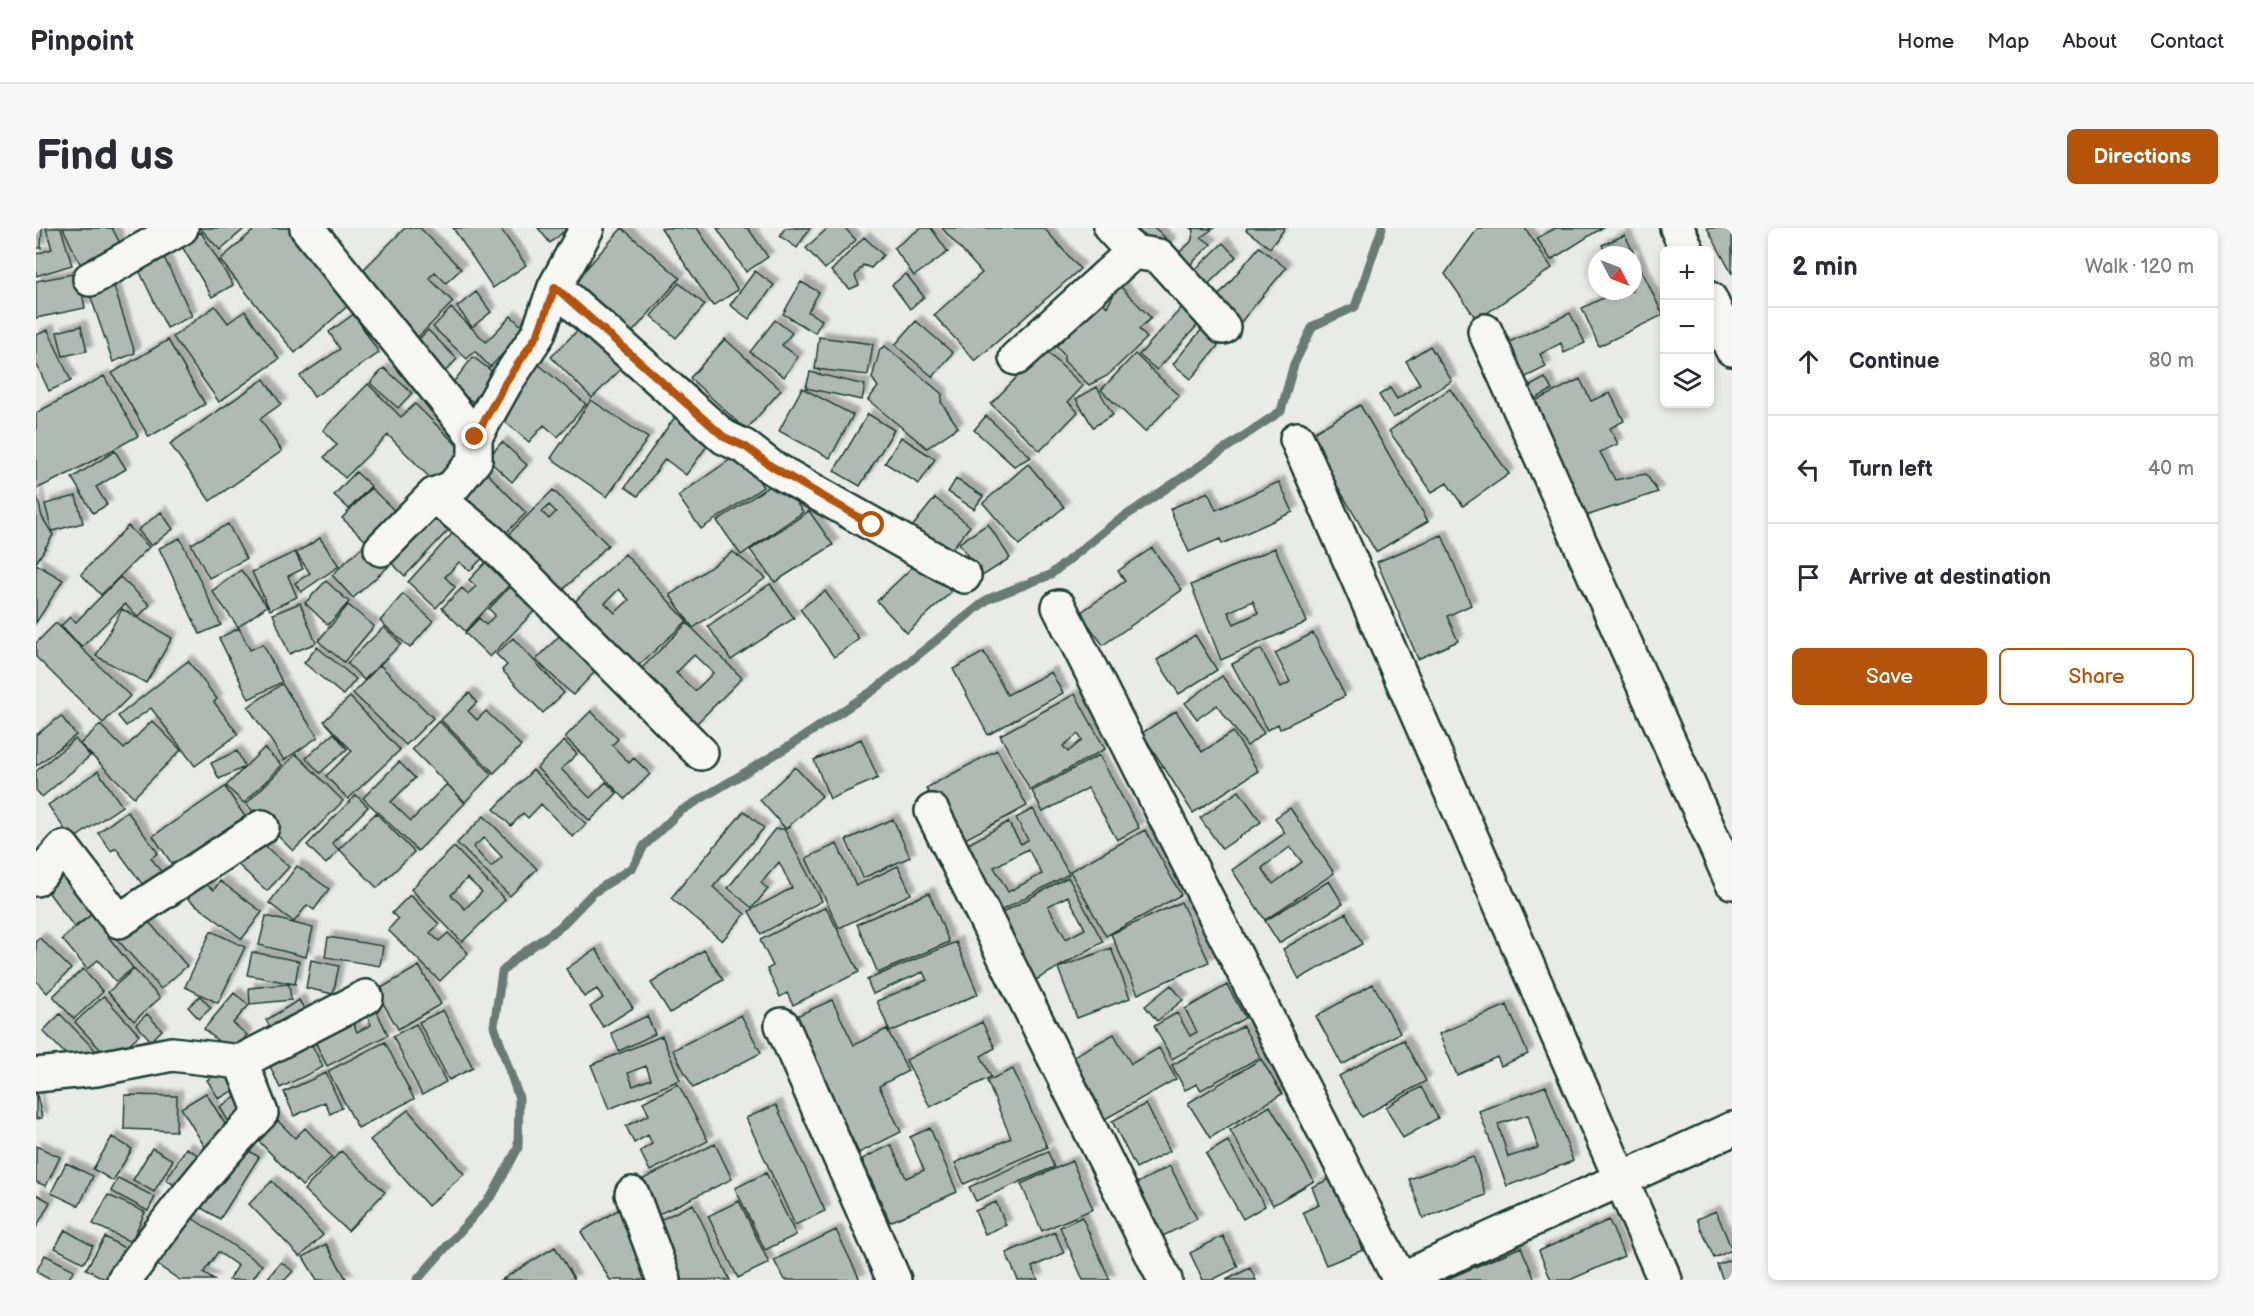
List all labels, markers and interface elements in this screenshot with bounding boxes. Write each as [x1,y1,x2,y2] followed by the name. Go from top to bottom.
[30,25,134,58] text: Pinpoint
[1897,29,1954,54] text: Home
[1987,29,2029,54] text: Map
[2062,29,2117,54] text: About
[2150,29,2224,54] text: Contact
[2067,129,2218,184] button: Directions
[36,131,174,182] text: Find us
[1588,246,1642,300] north arrow
[1660,246,1714,408] map controls
[1660,246,1714,300] button: +
[1792,252,1858,283] text: 2 min
[2085,255,2194,279] text: Walk · 120 m
[1660,300,1714,354] button: −
[1792,345,1825,378] icon: ahead
[1849,348,1939,375] text: Continue
[2149,349,2194,373] text: 80 m
[1660,354,1714,408] button: layers
[461,423,487,449] route end
[1792,453,1825,486] icon: left
[1849,456,1933,483] text: Turn left
[2148,457,2194,481] text: 40 m
[858,511,884,537] route start
[1792,561,1825,594] icon: arrive
[1849,564,2051,591] text: Arrive at destination
[1792,648,1987,705] button: Save
[1999,648,2194,705] button: Share

